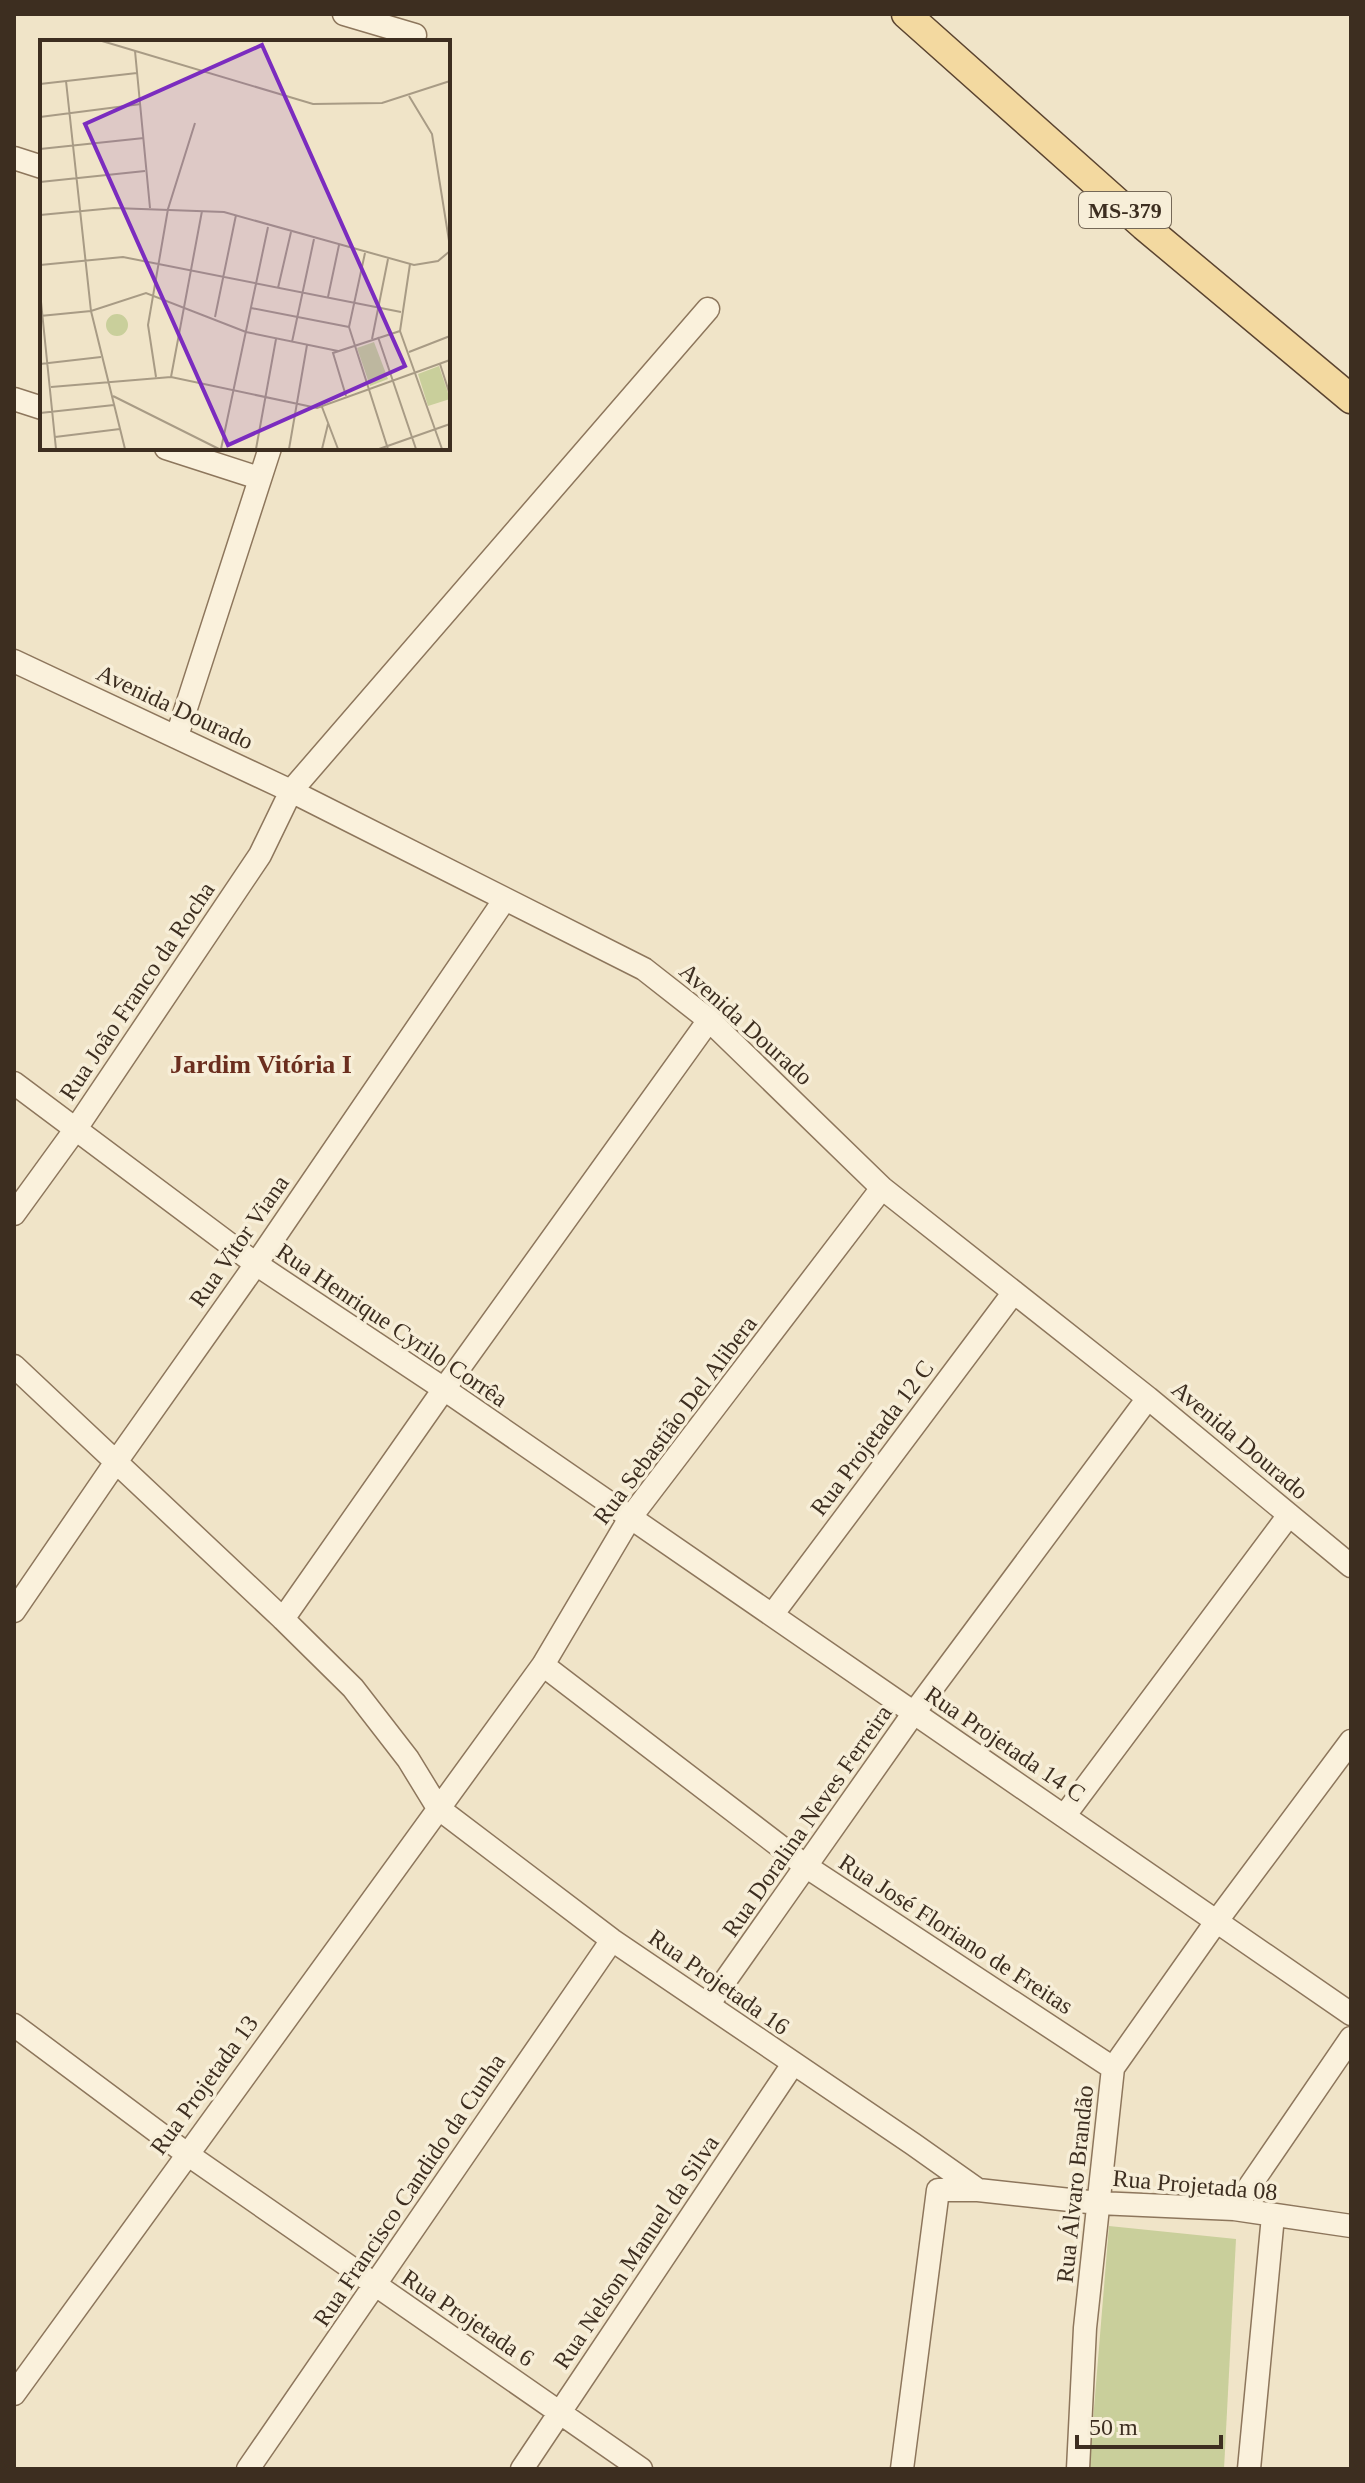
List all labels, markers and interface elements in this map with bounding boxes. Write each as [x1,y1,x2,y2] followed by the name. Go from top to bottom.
[40,40,450,450] inset map
[1079,192,1171,228] road number: MS-379
[93,659,257,755] street label: Avenida Dourado
[54,877,220,1105] street label: Rua João Franco da Rocha
[674,958,818,1090] street label: Avenida Dourado
[170,1050,352,1079] district label: Jardim Vitória I
[184,1170,294,1312] street label: Rua Vitor Viana
[272,1238,513,1412] street label: Rua Henrique Cyrilo Corrêa
[588,1311,762,1529] street label: Rua Sebastião Del Alibera
[805,1355,939,1521] street label: Rua Projetada 12 C
[1167,1376,1313,1504] street label: Avenida Dourado
[920,1681,1090,1807] street label: Rua Projetada 14 C
[717,1700,897,1942] street label: Rua Doralina Neves Ferreira
[834,1849,1078,2019] street label: Rua José Floriano de Freitas
[644,1924,794,2040] street label: Rua Projetada 16
[145,2010,263,2160] street label: Rua Projetada 13
[308,2049,510,2331] street label: Rua Francisco Candido da Cunha
[1052,2084,1098,2284] street label: Rua Álvaro Brandão
[548,2130,724,2374] street label: Rua Nelson Manuel da Silva
[1112,2165,1278,2205] street label: Rua Projetada 08
[397,2264,539,2372] street label: Rua Projetada 6
[1077,2399,1221,2449] scale bar
[1089,2414,1138,2440] text: 50 m

